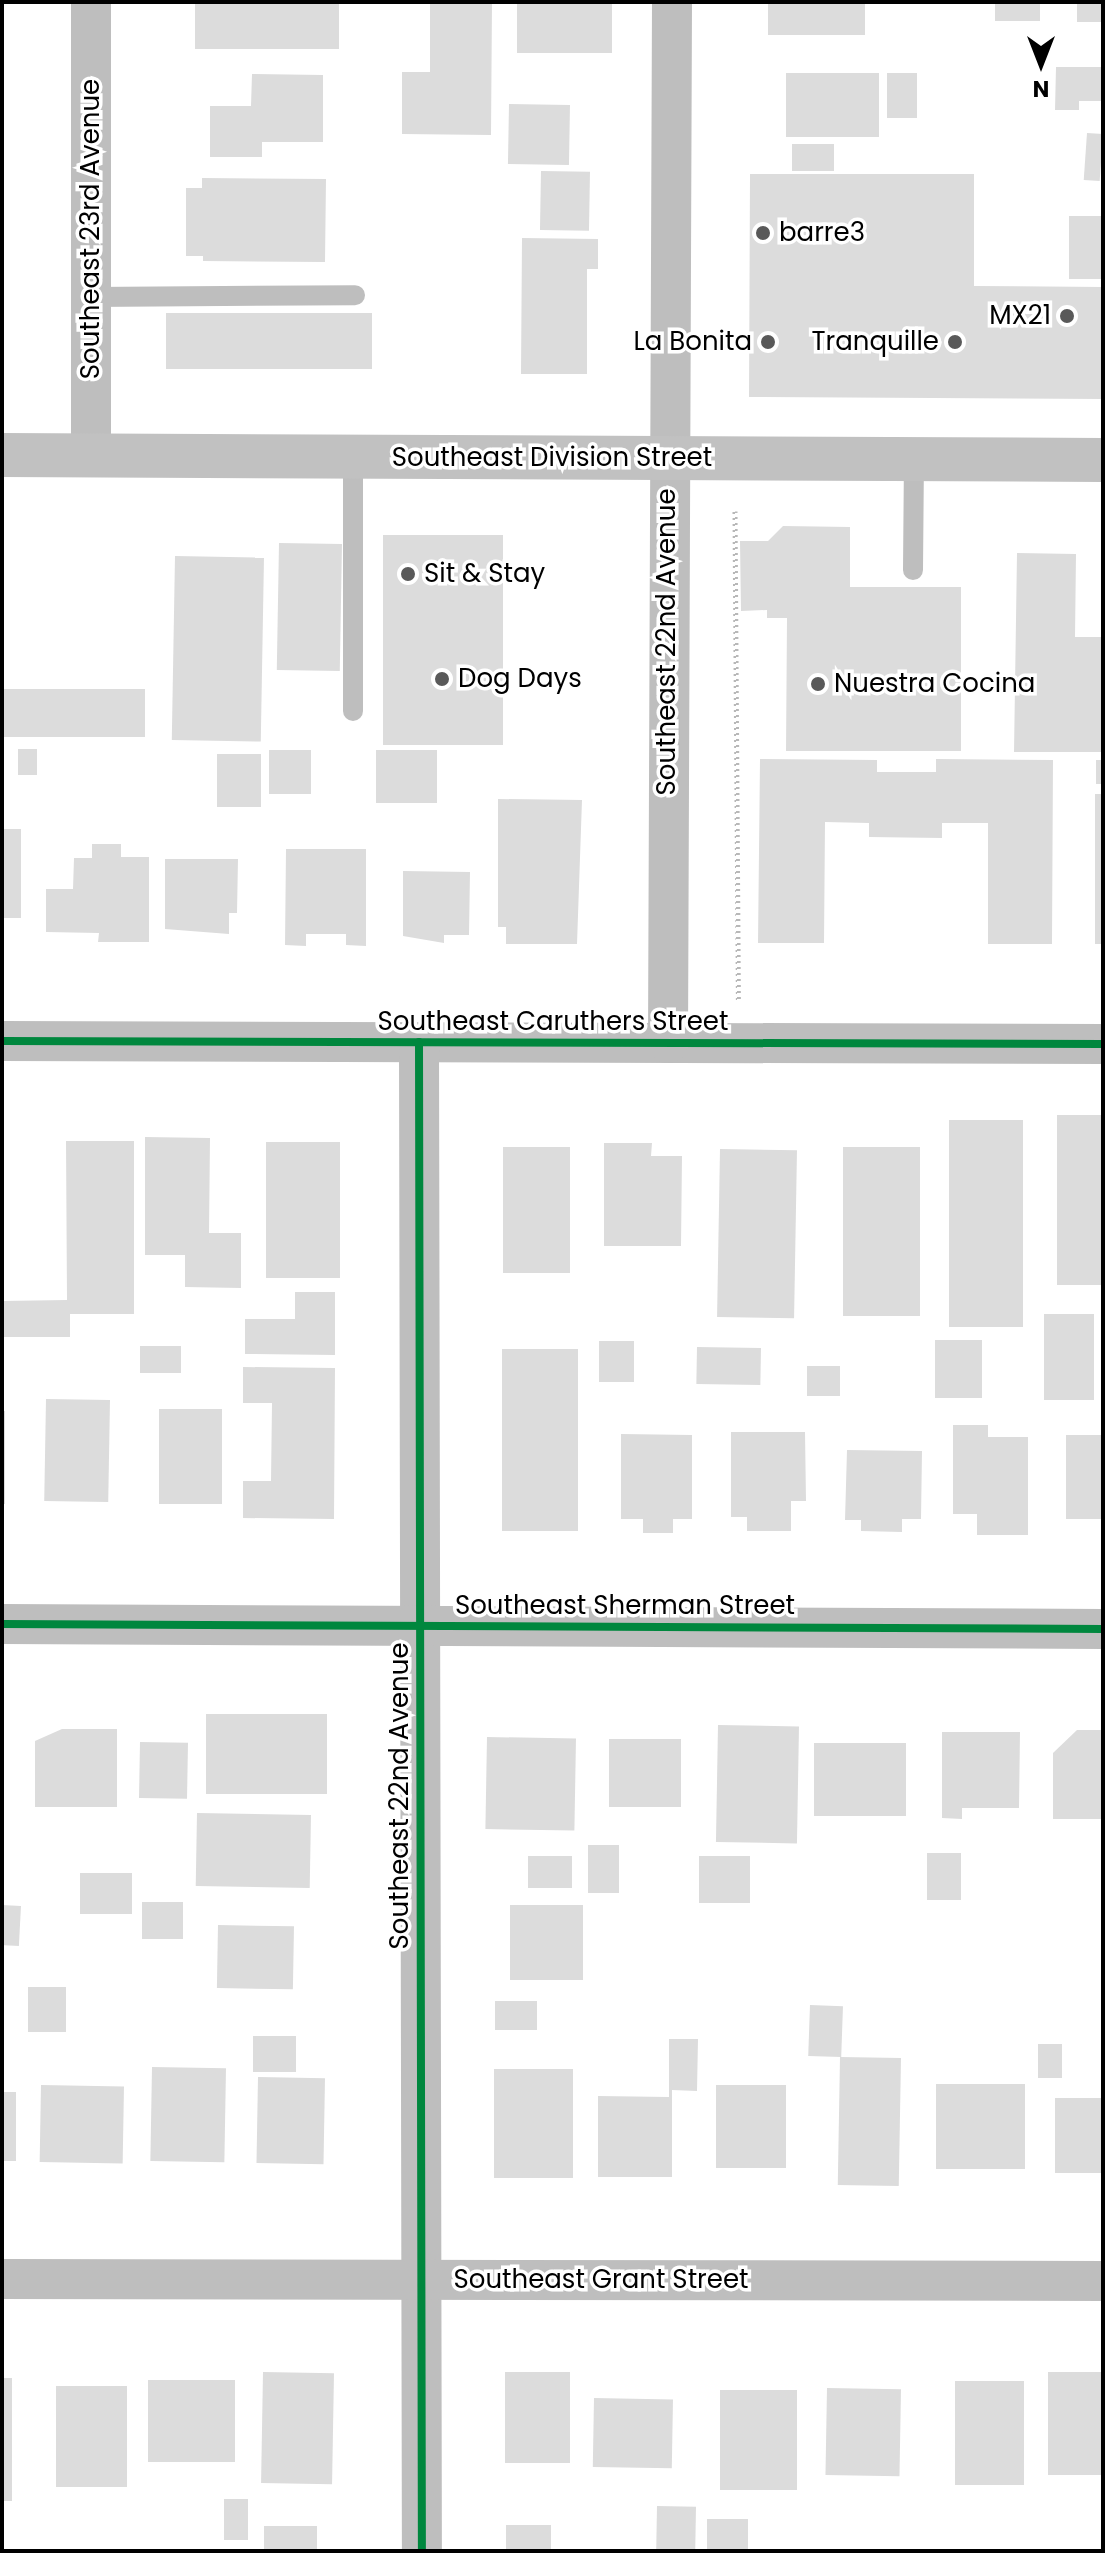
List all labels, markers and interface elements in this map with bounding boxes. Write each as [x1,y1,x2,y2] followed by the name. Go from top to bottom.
[1001,24,1081,104] north arrow
[1033,73,1049,104] text: N
[75,79,107,379] street label: Southeast 23rd Avenue
[779,217,865,249] place label: barre3
[754,224,772,242] marker: barre3
[989,300,1051,332] place label: MX21
[1058,307,1076,325] marker: MX21
[634,326,752,358] place label: La Bonita
[811,326,939,358] place label: Tranquille
[759,333,777,351] marker: La Bonita
[946,333,964,351] marker: Tranquille
[392,442,712,474] street label: Southeast Division Street
[651,488,683,796] street label: Southeast 22nd Avenue
[424,558,545,590] place label: Sit & Stay
[399,565,417,583] marker: Sit & Stay
[458,663,582,695] place label: Dog Days
[834,668,1035,700] place label: Nuestra Cocina
[433,670,451,688] marker: Dog Days
[809,675,827,693] marker: Nuestra Cocina
[378,1006,728,1038] street label: Southeast Caruthers Street
[455,1590,795,1622] street label: Southeast Sherman Street
[384,1642,416,1950] street label: Southeast 22nd Avenue
[454,2264,748,2296] street label: Southeast Grant Street

